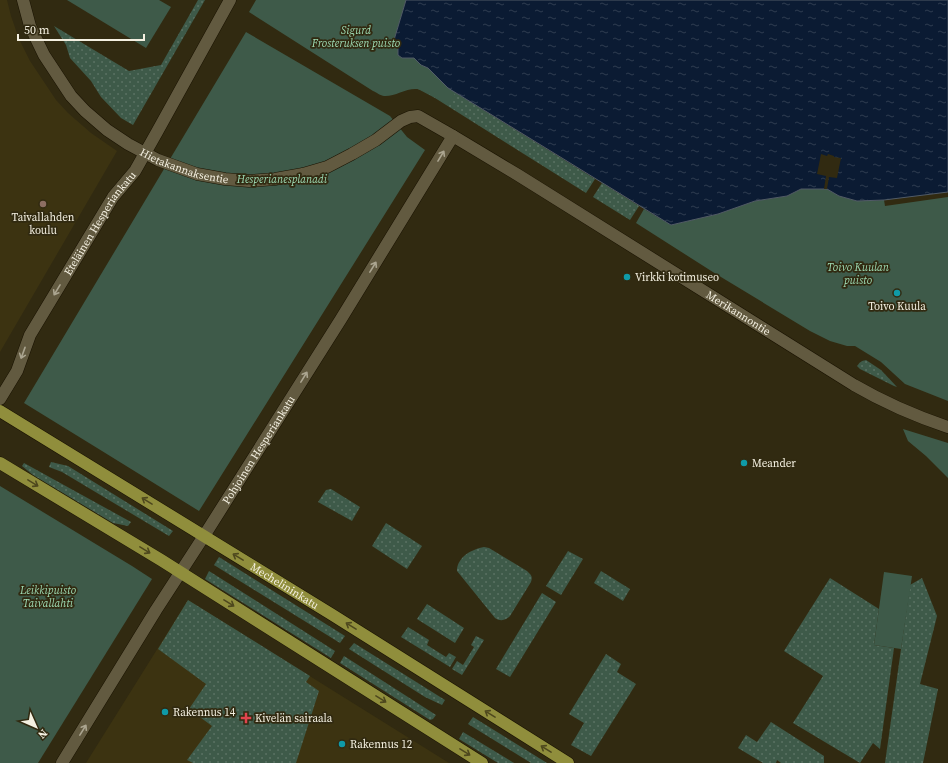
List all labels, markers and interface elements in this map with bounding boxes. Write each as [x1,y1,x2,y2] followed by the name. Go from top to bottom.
[18,16,144,42] scale bar
[24,22,50,38] text: 50 m
[311,23,401,51] park label: Sigurd Frosteruksen puisto
[137,145,229,187] street label: Hietakannaksentie
[437,150,445,162] one-way arrow
[61,168,140,278] street label: Eteläinen Hesperiankatu
[236,172,328,187] park label: Hesperianesplanadi
[38,199,48,209] marker: Taivallahden koulu
[11,210,75,238] place label: Taivallahden koulu
[827,260,890,288] park label: Toivo Kuulan puisto
[369,261,377,273] one-way arrow
[635,270,719,285] place label: Virkki kotimuseo
[622,272,632,282] marker: Virkki kotimuseo
[52,284,60,296] one-way arrow
[703,287,774,339] street label: Merikannontie
[892,288,902,298] marker: Toivo Kuula
[868,299,926,314] place label: Toivo Kuula
[19,346,27,358] one-way arrow
[299,372,308,383] one-way arrow
[219,393,299,507] street label: Pohjoinen Hesperiankatu
[752,456,796,471] place label: Meander
[739,458,749,468] marker: Meander
[27,480,39,488] one-way arrow
[141,496,153,504] one-way arrow
[139,547,151,555] one-way arrow
[232,552,244,560] one-way arrow
[247,559,322,613] street label: Mechelininkatu
[19,583,77,611] park label: Leikkipuisto Taivallahti
[223,599,234,607] one-way arrow
[346,622,357,630] one-way arrow
[375,695,386,703] one-way arrow
[173,705,236,720] place label: Rakennus 14
[16,707,56,747] north arrow
[160,707,170,717] marker: Rakennus 14
[485,710,496,718] one-way arrow
[255,711,333,726] place label: Kivelän sairaala
[240,712,252,724] marker: Kivelän sairaala
[79,725,87,736] one-way arrow
[35,726,51,742] text: N
[350,737,413,752] place label: Rakennus 12
[337,739,347,749] marker: Rakennus 12
[540,745,551,753] one-way arrow
[459,748,470,756] one-way arrow

